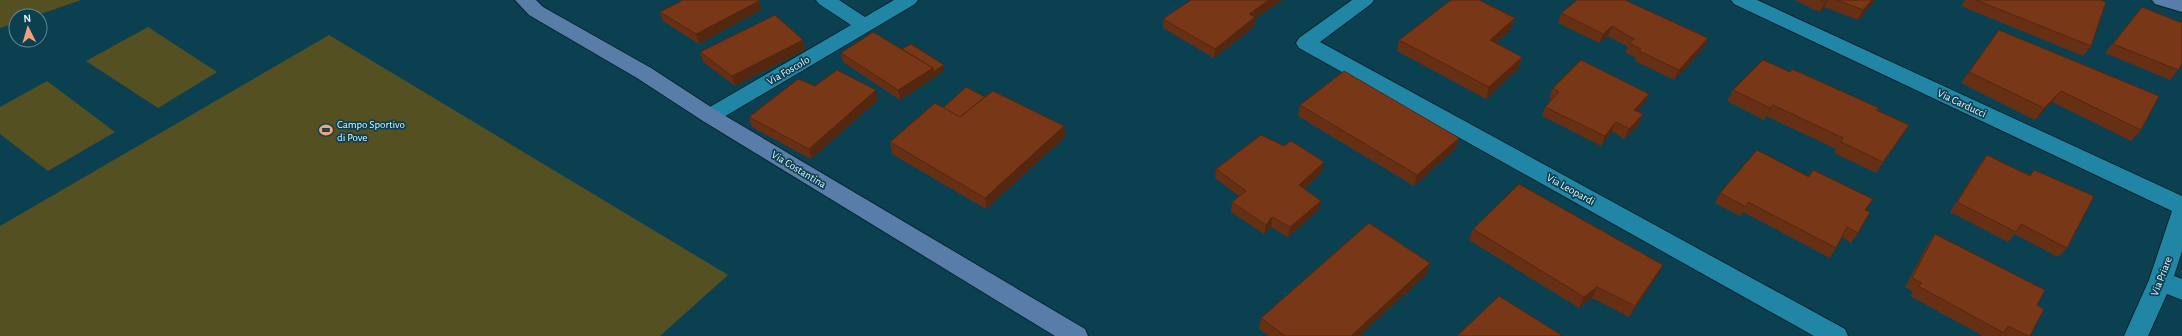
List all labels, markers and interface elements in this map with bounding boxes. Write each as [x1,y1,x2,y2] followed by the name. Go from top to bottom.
[8,8,48,48] north arrow
[23,13,31,24] text: N
[765,54,812,87] street label: Via Foscolo
[1936,87,1988,120] street label: Via Carducci
[337,119,405,143] place label: Campo Sportivo di Pove
[318,122,334,138] sports icon: Campo Sportivo di Pove
[769,149,828,190] street label: Via Costantina
[1545,172,1597,207] street label: Via Leopardi
[2149,255,2174,297] street label: Via Priare

